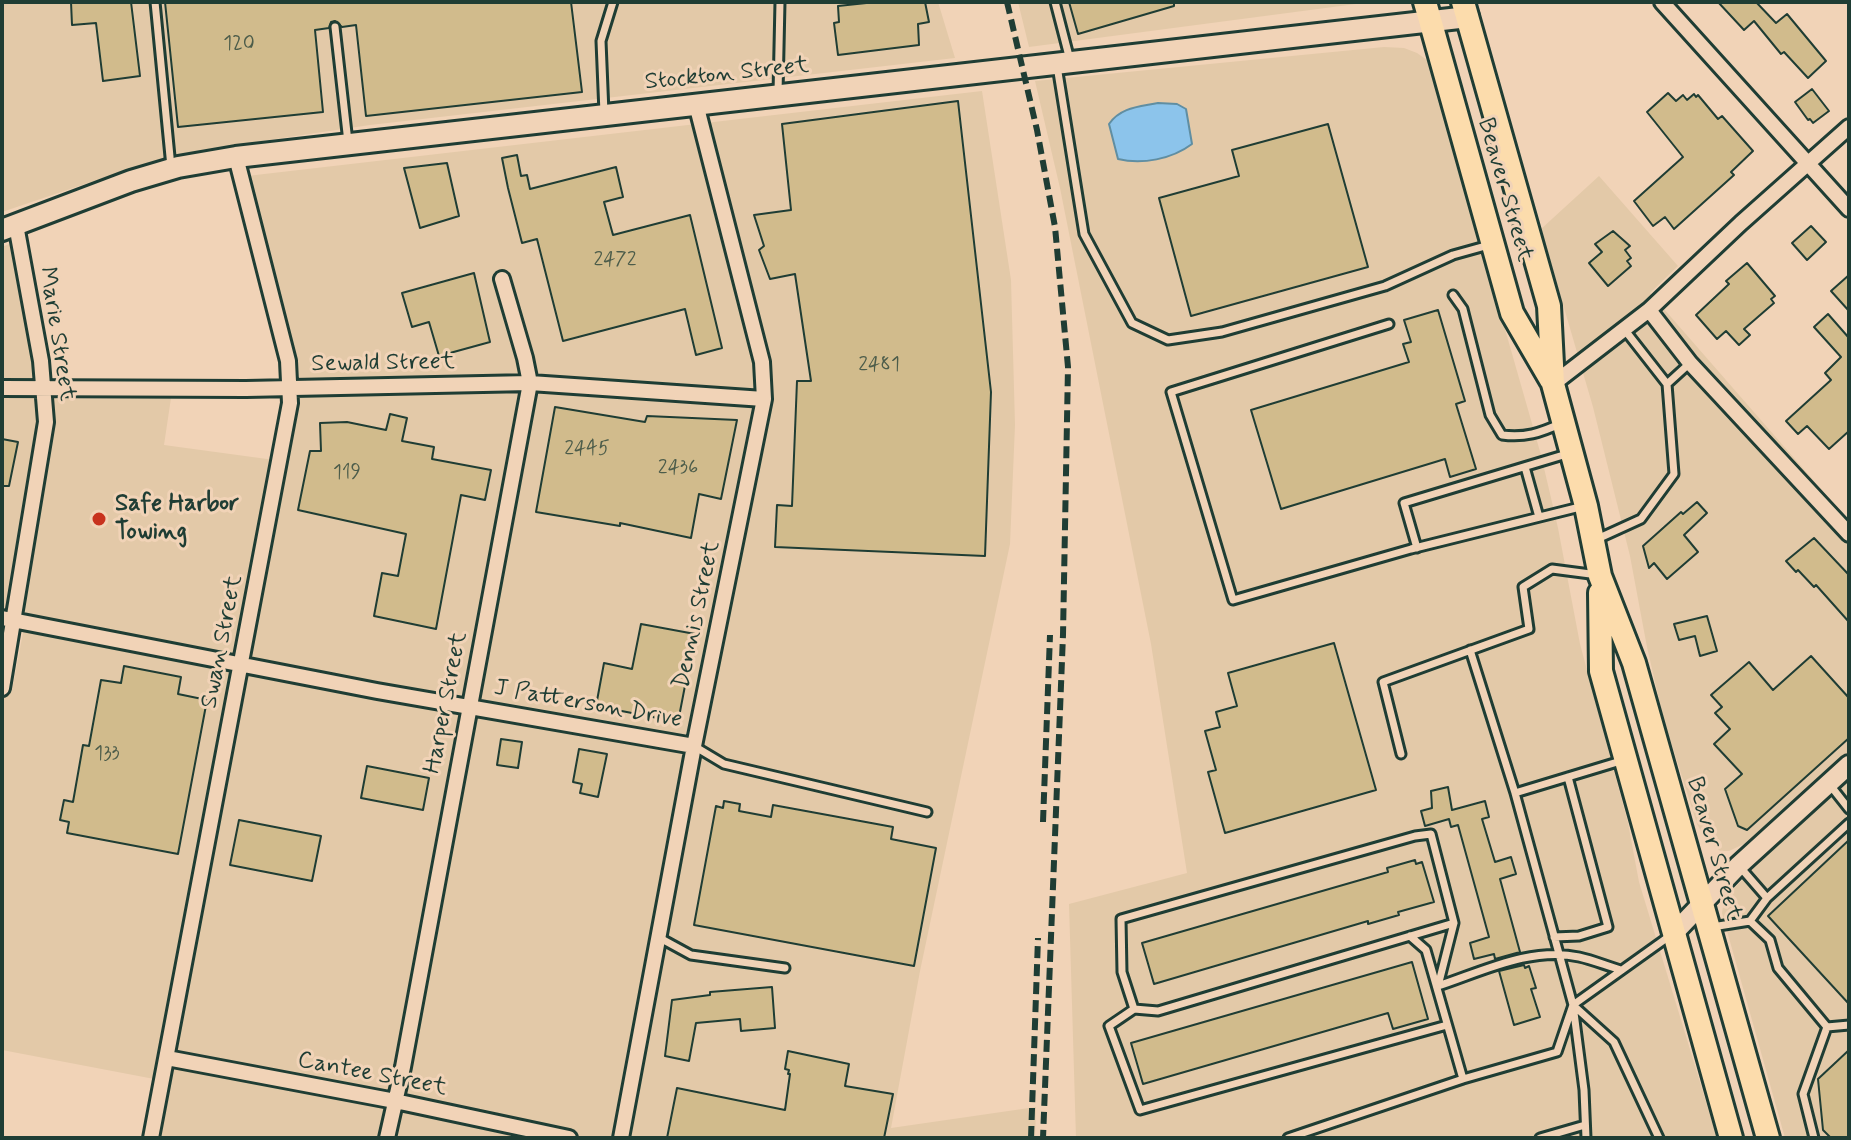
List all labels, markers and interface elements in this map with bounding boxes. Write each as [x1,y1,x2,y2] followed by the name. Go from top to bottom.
[223,33,255,57] house number: 120
[643,52,811,98] street label: Stockton Street
[1470,115,1538,265] street label: Beaver Street
[594,249,636,273] house number: 2472
[31,265,81,403] street label: Marie Street
[311,348,455,380] street label: Sewald Street
[858,354,900,378] house number: 2481
[564,438,610,462] house number: 2445
[658,457,698,481] house number: 2436
[333,462,361,486] house number: 119
[115,491,239,547] place label: Safe Harbor Towing
[90,510,108,528] marker: Safe Harbor Towing
[668,539,728,691] street label: Dennis Street
[196,573,250,711] street label: Swan Street
[419,630,475,776] street label: Harper Street
[492,674,684,736] street label: J Patterson Drive
[94,743,120,767] house number: 133
[1679,774,1747,924] street label: Beaver Street
[295,1046,449,1104] street label: Cantee Street

